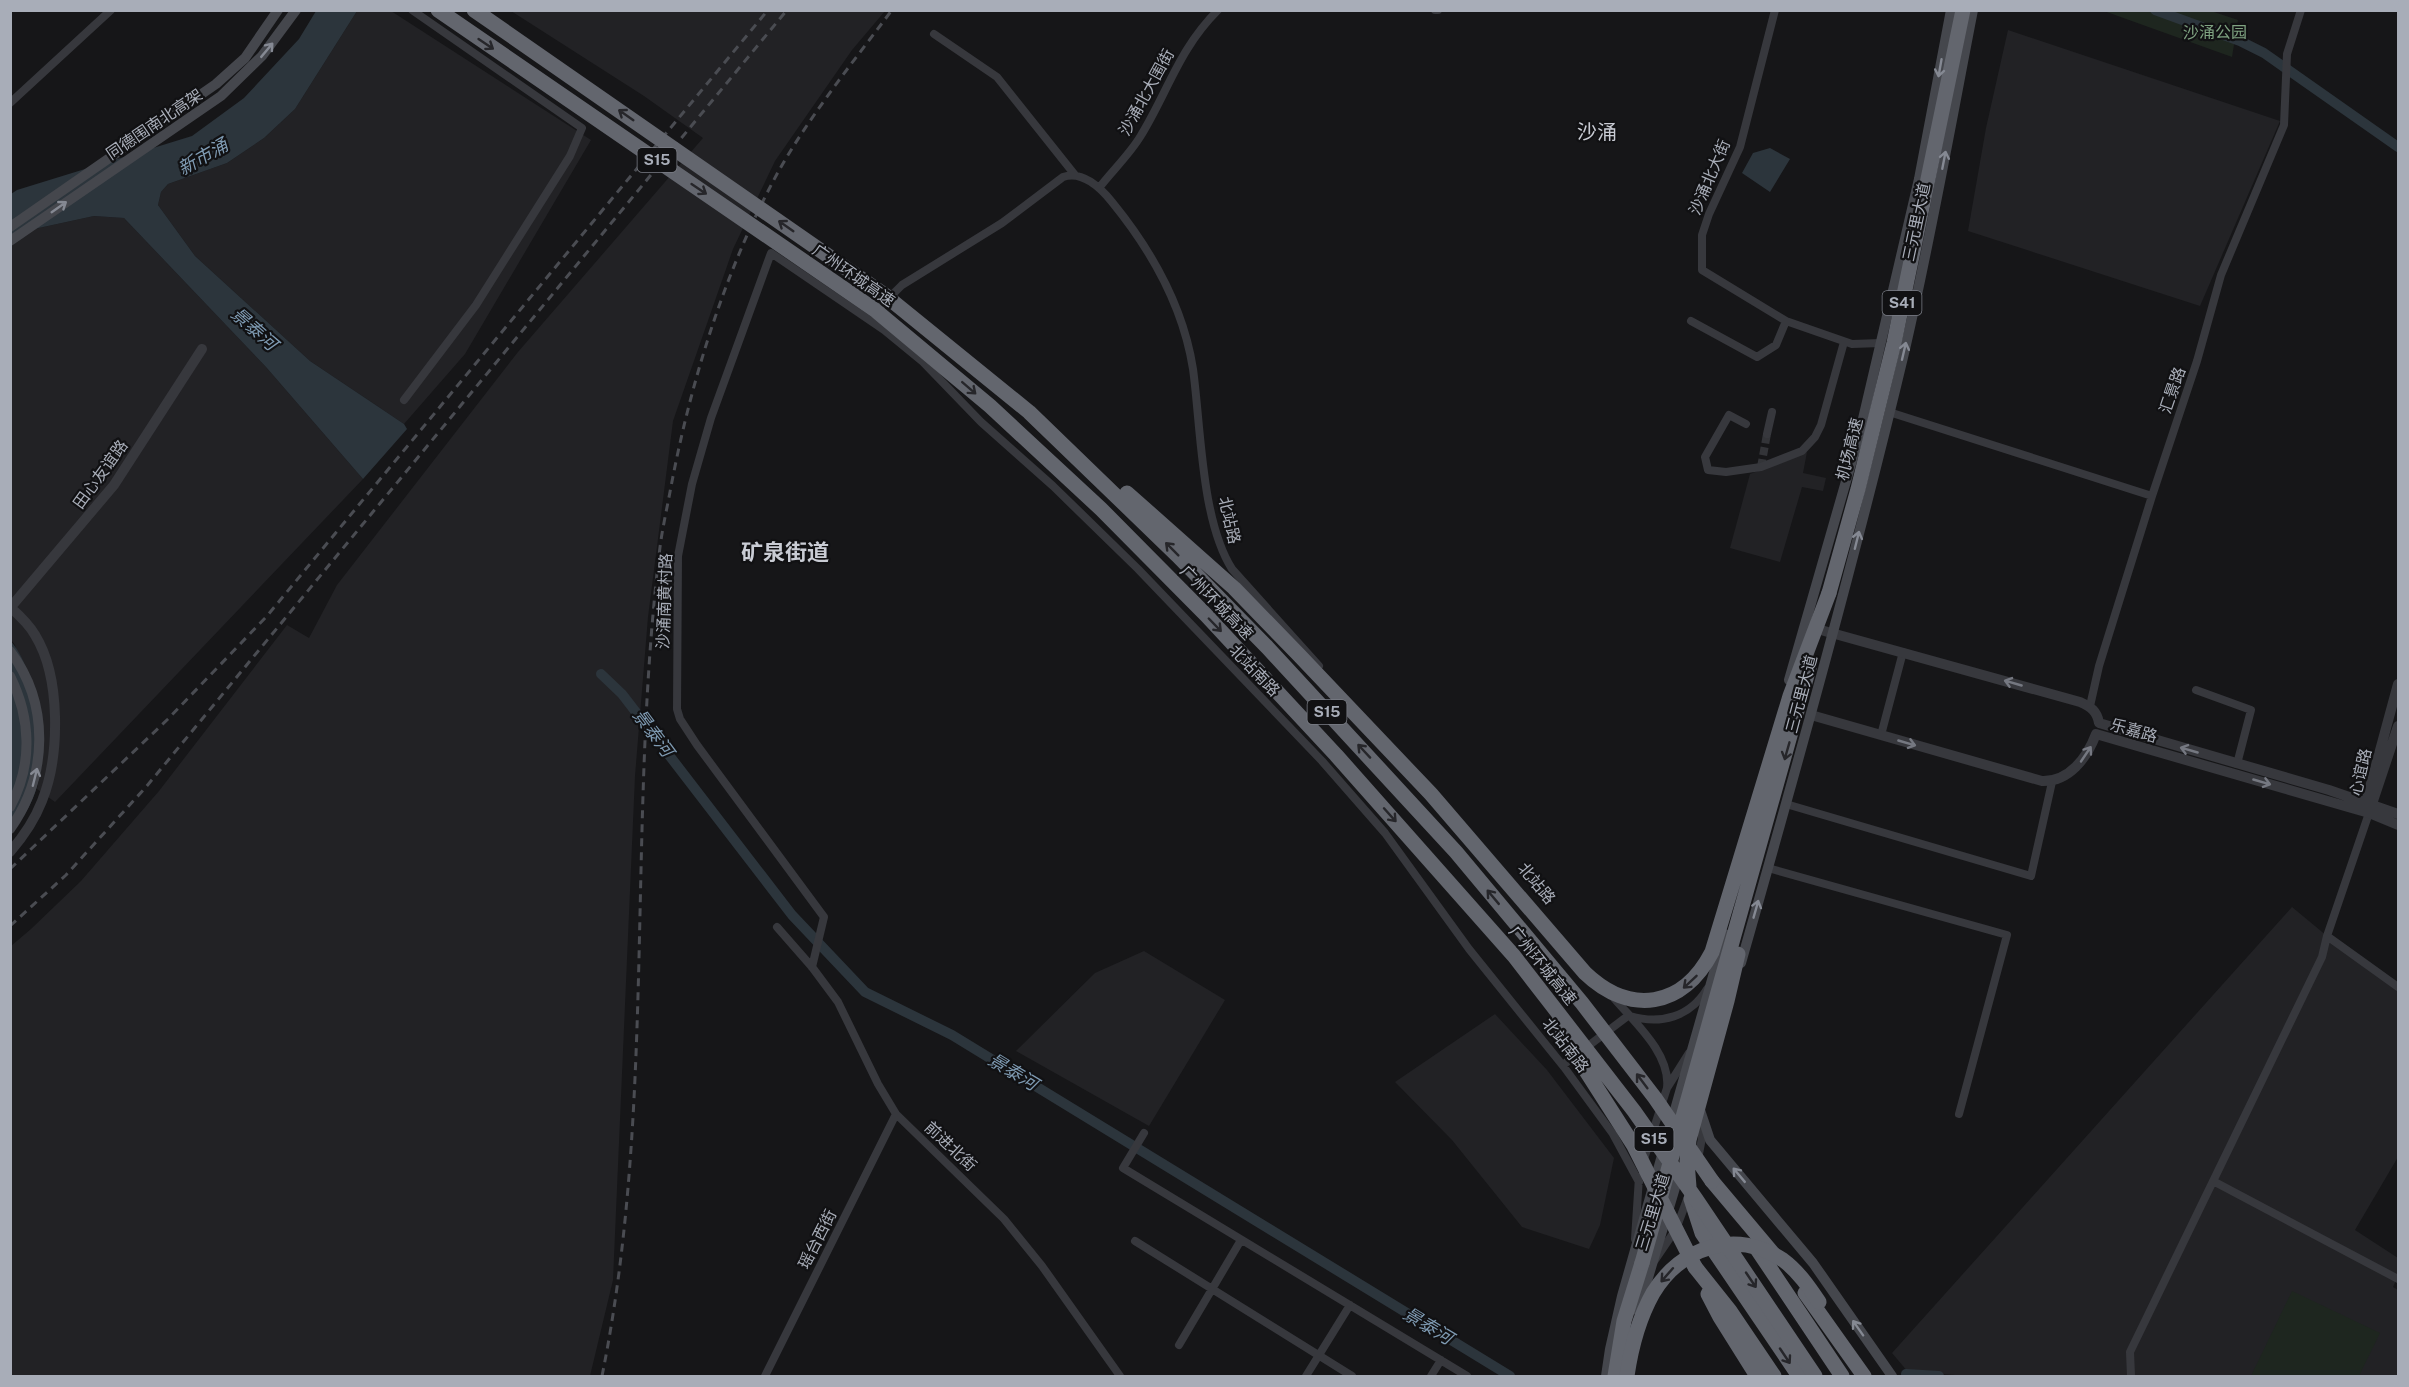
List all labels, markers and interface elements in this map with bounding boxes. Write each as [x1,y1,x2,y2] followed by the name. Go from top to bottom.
[2183,23,2247,42] park label: 沙涌公园
[478,37,495,50] one-way arrow
[261,42,274,58] one-way arrow
[1115,46,1178,139] street label: 沙涌北大围街
[1934,58,1945,77] one-way arrow
[103,85,206,164] street label: 同德围南北高架
[618,109,634,121] one-way arrow
[1577,120,1617,144] district label: 沙涌
[174,133,233,179] water label: 新市涌
[1685,137,1734,218] street label: 沙涌北大街
[638,148,676,172] road number: S15
[1939,151,1950,171] one-way arrow
[1899,181,1934,263] street label: 三元里大道
[691,183,707,195] one-way arrow
[50,201,66,213] one-way arrow
[779,220,795,232] one-way arrow
[809,240,898,311] street label: 广州环城高速
[1882,291,1922,315] road number: S41
[227,303,284,356] water label: 景泰河
[1898,342,1910,361] one-way arrow
[2156,364,2189,416] street label: 汇景路
[961,381,976,395] one-way arrow
[1833,416,1866,482] street label: 机场高速
[69,436,132,512] street label: 田心友谊路
[1215,495,1244,546] street label: 北站路
[1851,531,1863,550] one-way arrow
[741,539,829,565] district label: 矿泉街道
[1164,542,1179,556] one-way arrow
[653,553,676,649] street label: 沙涌南黄村路
[1176,561,1257,643] street label: 广州环城高速
[1208,617,1222,632] one-way arrow
[1226,641,1284,700] street label: 北站南路
[1782,653,1821,735] street label: 三元里大道
[2003,677,2022,688] one-way arrow
[1308,700,1346,724] road number: S15
[629,705,680,763] water label: 景泰河
[2108,715,2160,746] street label: 乐嘉路
[1897,738,1916,749] one-way arrow
[1781,741,1792,760] one-way arrow
[1356,744,1371,759] one-way arrow
[2180,744,2199,755] one-way arrow
[2080,746,2092,762] one-way arrow
[2346,747,2375,798] street label: 心谊路
[30,767,42,786] one-way arrow
[2252,777,2271,788] one-way arrow
[1383,807,1397,822] one-way arrow
[1514,859,1559,908] street label: 北站路
[1487,889,1500,905] one-way arrow
[1751,900,1762,919] one-way arrow
[1505,922,1580,1009] street label: 广州环城高速
[1682,975,1697,989] one-way arrow
[1538,1014,1593,1076] street label: 北站南路
[985,1049,1044,1096] water label: 景泰河
[1636,1074,1648,1090] one-way arrow
[921,1118,981,1175] street label: 前进北街
[1634,1127,1674,1151] road number: S15
[1732,1167,1745,1183] one-way arrow
[1632,1171,1673,1253] street label: 三元里大道
[794,1206,840,1272] street label: 瑶台西街
[1660,1267,1674,1282] one-way arrow
[1745,1272,1757,1288] one-way arrow
[1400,1303,1459,1350] water label: 景泰河
[1852,1321,1864,1337] one-way arrow
[1779,1348,1791,1364] one-way arrow

